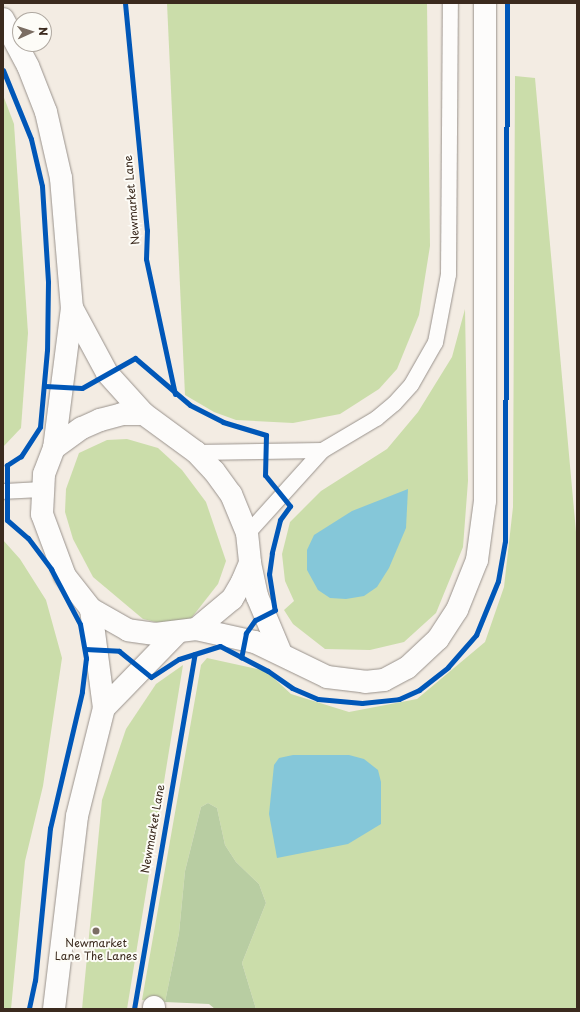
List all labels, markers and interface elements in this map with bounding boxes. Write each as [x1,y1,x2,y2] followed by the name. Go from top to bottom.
[12,12,52,52] north arrow
[35,27,52,36] text: N
[121,154,143,246] street label: Newmarket Lane
[139,783,167,875] street label: Newmarket Lane
[91,926,101,936] marker: Newmarket Lane The Lanes
[54,937,138,963] place label: Newmarket Lane The Lanes

